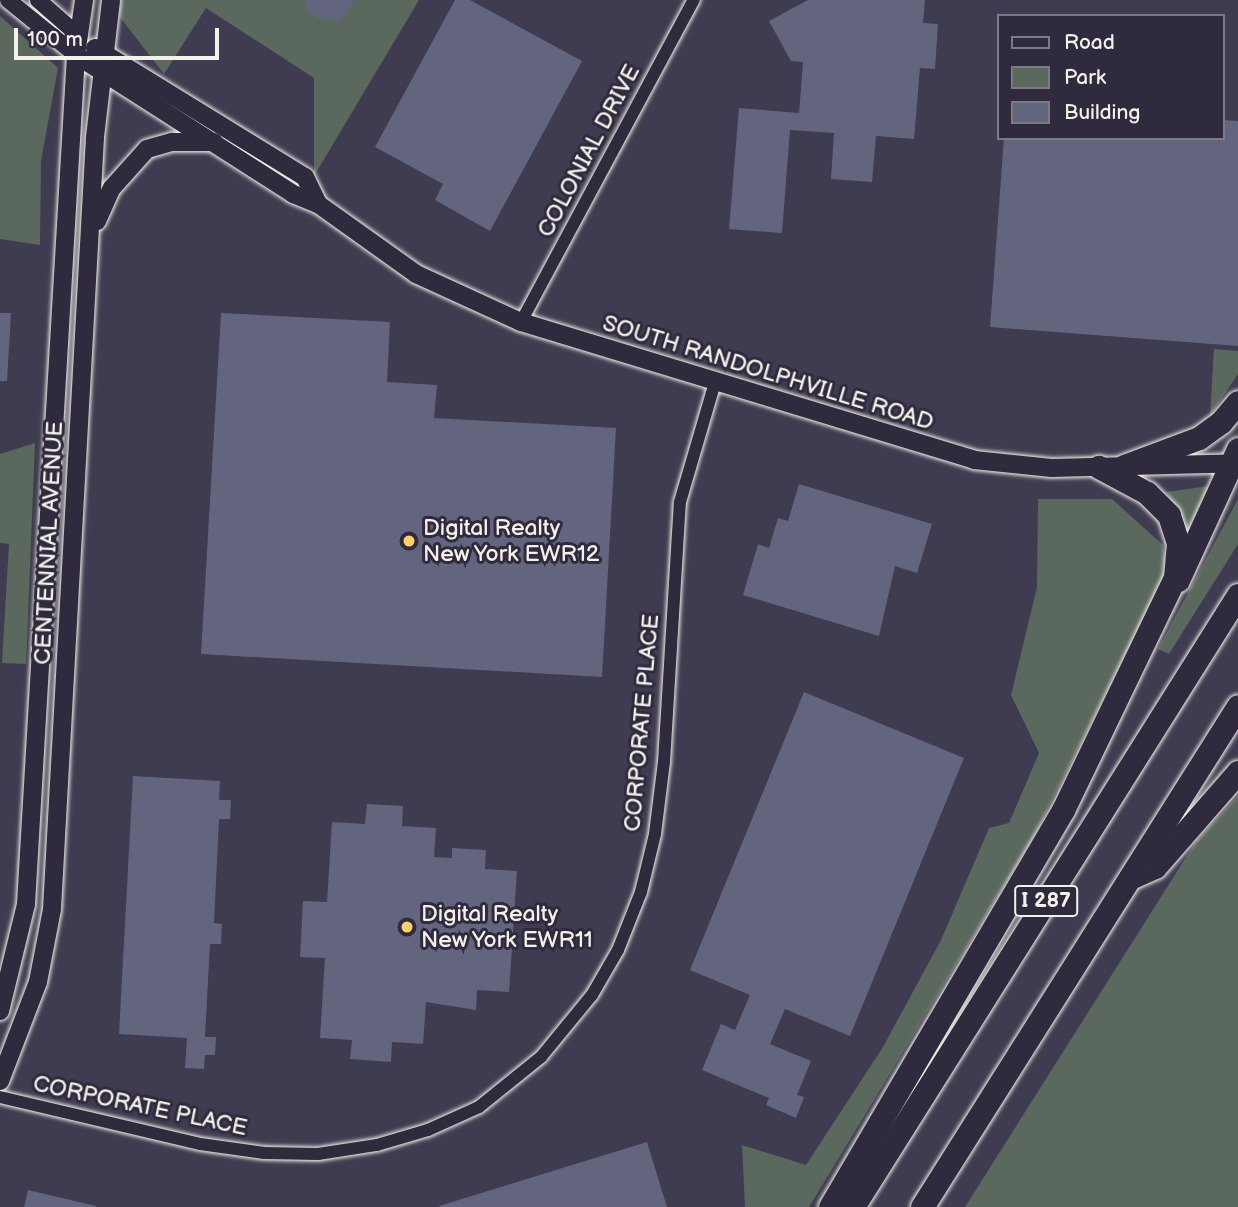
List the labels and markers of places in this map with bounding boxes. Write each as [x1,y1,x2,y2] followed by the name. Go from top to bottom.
[423,514,601,568] place label: Digital Realty New York EWR12
[401,533,417,549] marker: Digital Realty New York EWR12
[421,900,594,954] place label: Digital Realty New York EWR11
[399,919,415,935] marker: Digital Realty New York EWR11

